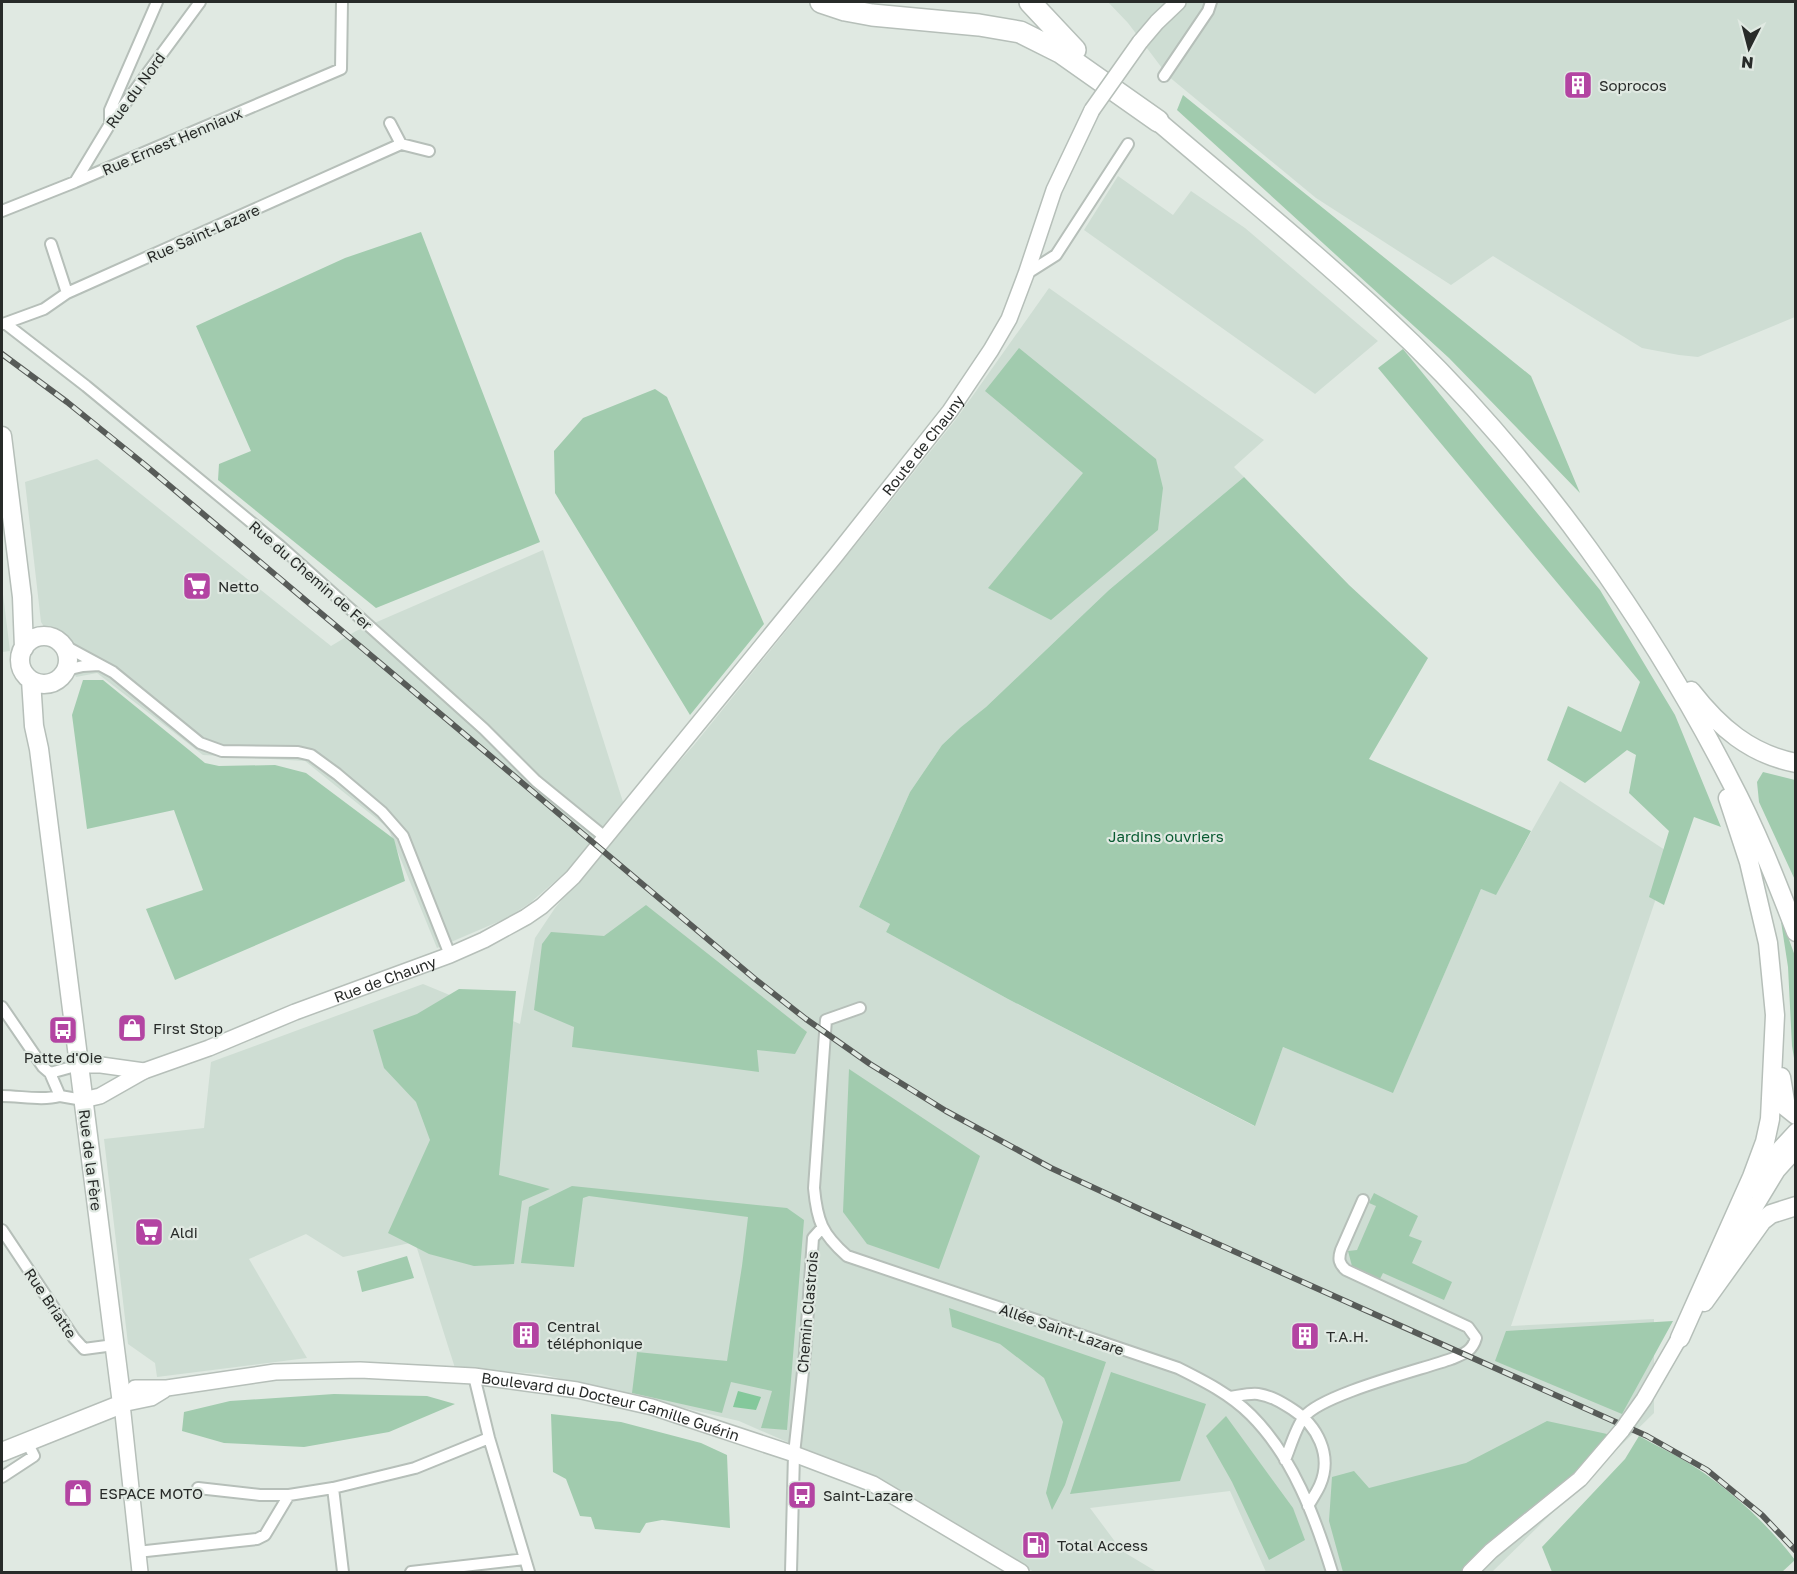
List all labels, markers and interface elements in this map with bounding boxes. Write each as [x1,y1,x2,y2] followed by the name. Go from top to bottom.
[1719,18,1779,78] north arrow
[102,49,168,131] street label: Rue du Nord
[1740,52,1755,73] text: N
[1562,69,1594,101] building icon: Soprocos
[1599,76,1667,94] place label: Soprocos
[99,103,245,179] street label: Rue Ernest Henniaux
[144,200,263,266] street label: Rue Saint-Lazare
[878,391,968,499] street label: Route de Chauny
[246,517,376,633] street label: Rue du Chemin de Fer
[181,570,213,602] supermarket icon: Netto
[218,577,259,595] place label: Netto
[1108,827,1224,845] park label: Jardins ouvriers
[331,952,439,1006] street label: Rue de Chauny
[116,1012,148,1044] shop icon: First Stop
[47,1014,79,1046] bus stop icon: Patte d'Oie
[153,1019,223,1037] place label: First Stop
[24,1048,103,1066] place label: Patte d'Oie
[76,1108,106,1212] street label: Rue de la Fère
[133,1216,165,1248] supermarket icon: Aldi
[170,1223,198,1241] place label: Aldi
[793,1250,821,1374] street label: Chemin Clastrois
[21,1265,81,1342] street label: Rue Briatte
[997,1299,1127,1359] street label: Allée Saint-Lazare
[547,1317,643,1352] place label: Central téléphonique
[510,1319,542,1351] building icon: Central téléphonique
[1289,1320,1321,1352] building icon: T.A.H.
[1326,1327,1369,1345] place label: T.A.H.
[480,1368,742,1444] street label: Boulevard du Docteur Camille Guérin
[62,1477,94,1509] shop icon: ESPACE MOTO
[786,1479,818,1511] bus stop icon: Saint-Lazare
[99,1484,203,1502] place label: ESPACE MOTO
[823,1486,914,1504] place label: Saint-Lazare
[1020,1529,1052,1561] fuel station icon: Total Access
[1057,1536,1148,1554] place label: Total Access

